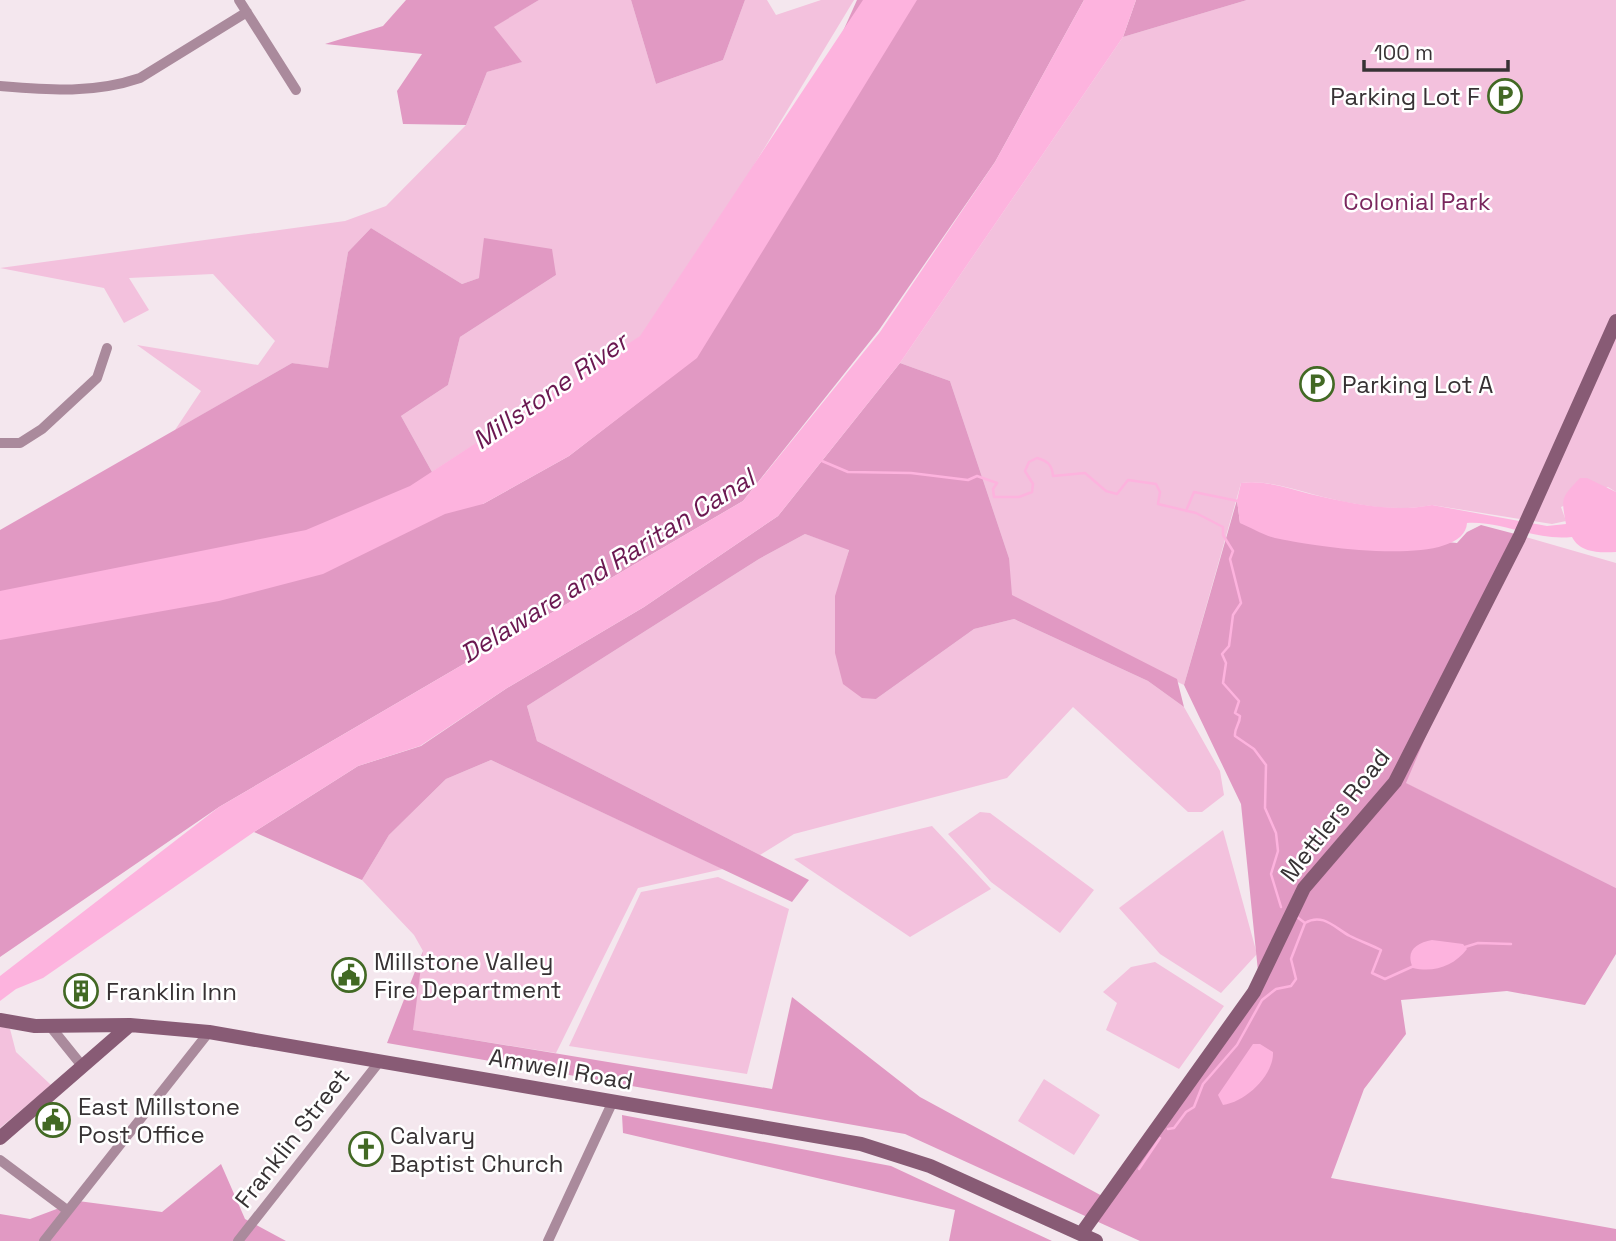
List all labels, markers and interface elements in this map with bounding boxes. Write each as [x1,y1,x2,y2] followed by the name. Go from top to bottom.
[1364,28,1508,72] scale bar
[1374,39,1433,66] text: 100 m
[1486,77,1524,115] parking icon: Parking Lot F
[1330,81,1480,112] place label: Parking Lot F
[1343,186,1491,217] park label: Colonial Park
[466,323,637,457] water label: Millstone River
[1298,365,1336,403] parking icon: Parking Lot A
[1342,369,1493,400] place label: Parking Lot A
[453,460,763,671] water label: Delaware and Raritan Canal
[1273,742,1397,888] street label: Mettlers Road
[374,946,562,1005] place label: Millstone Valley Fire Department
[330,956,368,994] public building icon: Millstone Valley Fire Department
[62,972,100,1010] building icon: Franklin Inn
[106,976,237,1007] place label: Franklin Inn
[487,1041,635,1097] street label: Amwell Road
[228,1062,356,1214] street label: Franklin Street
[78,1091,240,1150] place label: East Millstone Post Office
[34,1101,72,1139] public building icon: East Millstone Post Office
[390,1120,563,1179] place label: Calvary Baptist Church
[347,1130,385,1168] church icon: Calvary Baptist Church

